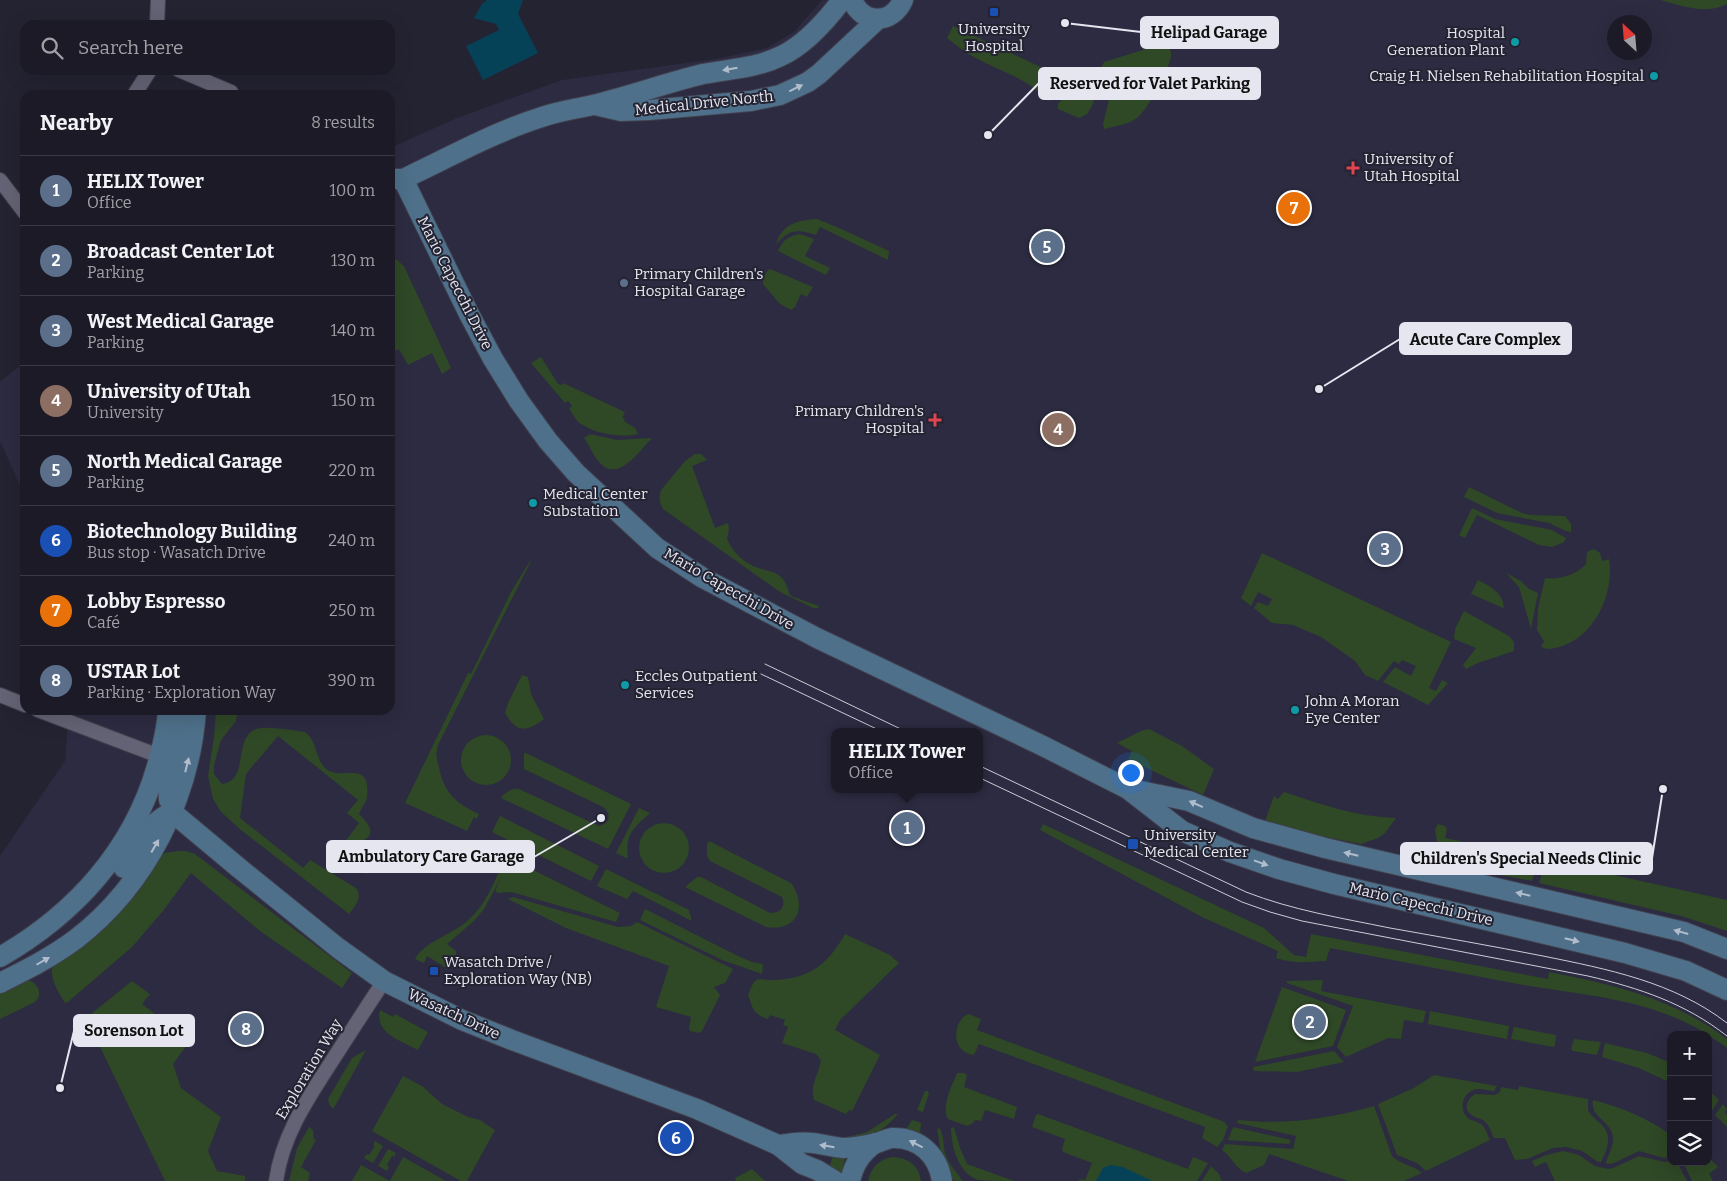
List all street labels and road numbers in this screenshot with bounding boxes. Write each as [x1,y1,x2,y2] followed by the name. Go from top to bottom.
[634,87,775,119] street label: Medical Drive North
[414,213,496,353] street label: Mario Capecchi Drive
[661,544,797,634] street label: Mario Capecchi Drive
[1347,879,1495,929] street label: Mario Capecchi Drive
[405,985,503,1043] street label: Wasatch Drive
[272,1015,346,1123] street label: Exploration Way

